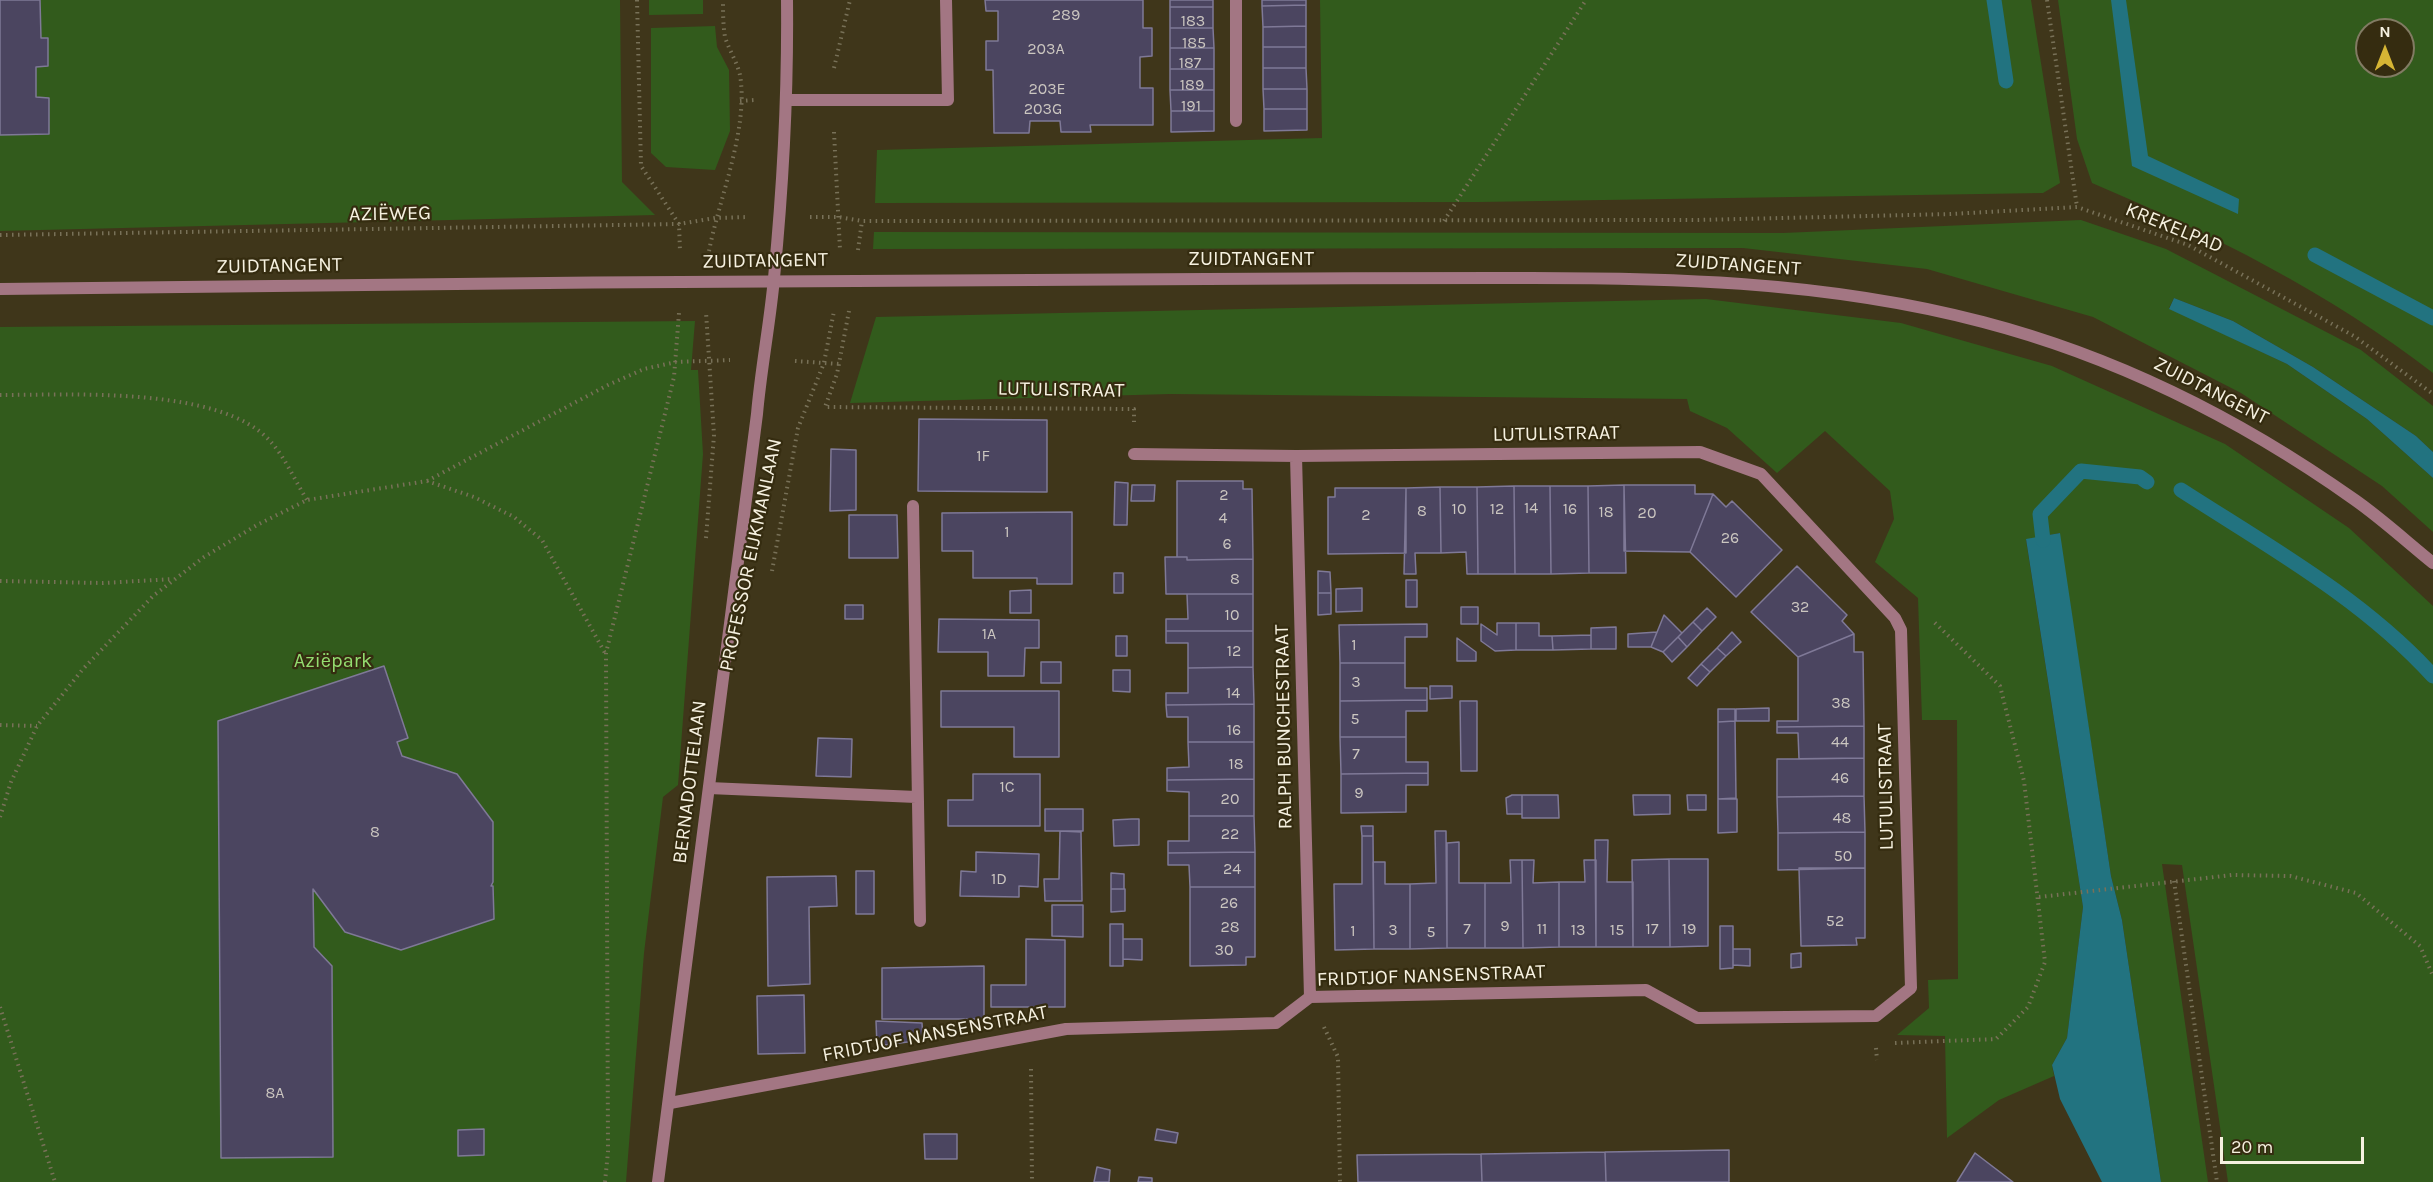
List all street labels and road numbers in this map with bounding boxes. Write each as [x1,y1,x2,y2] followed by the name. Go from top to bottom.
[2122,198,2226,258] street label: KREKELPAD
[349,201,431,227] street label: AZIËWEG
[1188,247,1314,271] street label: ZUIDTANGENT
[702,248,828,274] street label: ZUIDTANGENT
[1674,249,1802,281] street label: ZUIDTANGENT
[216,253,342,279] street label: ZUIDTANGENT
[2149,352,2273,430] street label: ZUIDTANGENT
[997,377,1125,403] street label: LUTULISTRAAT
[1492,421,1620,447] street label: LUTULISTRAAT
[715,436,787,674] street label: PROFESSOR EIJKMANLAAN
[1270,624,1298,830] street label: RALPH BUNCHESTRAAT
[668,699,712,865] street label: BERNADOTTELAAN
[1873,723,1899,851] street label: LUTULISTRAAT
[1316,960,1546,992] street label: FRIDTJOF NANSENSTRAAT
[820,1000,1050,1068] street label: FRIDTJOF NANSENSTRAAT

